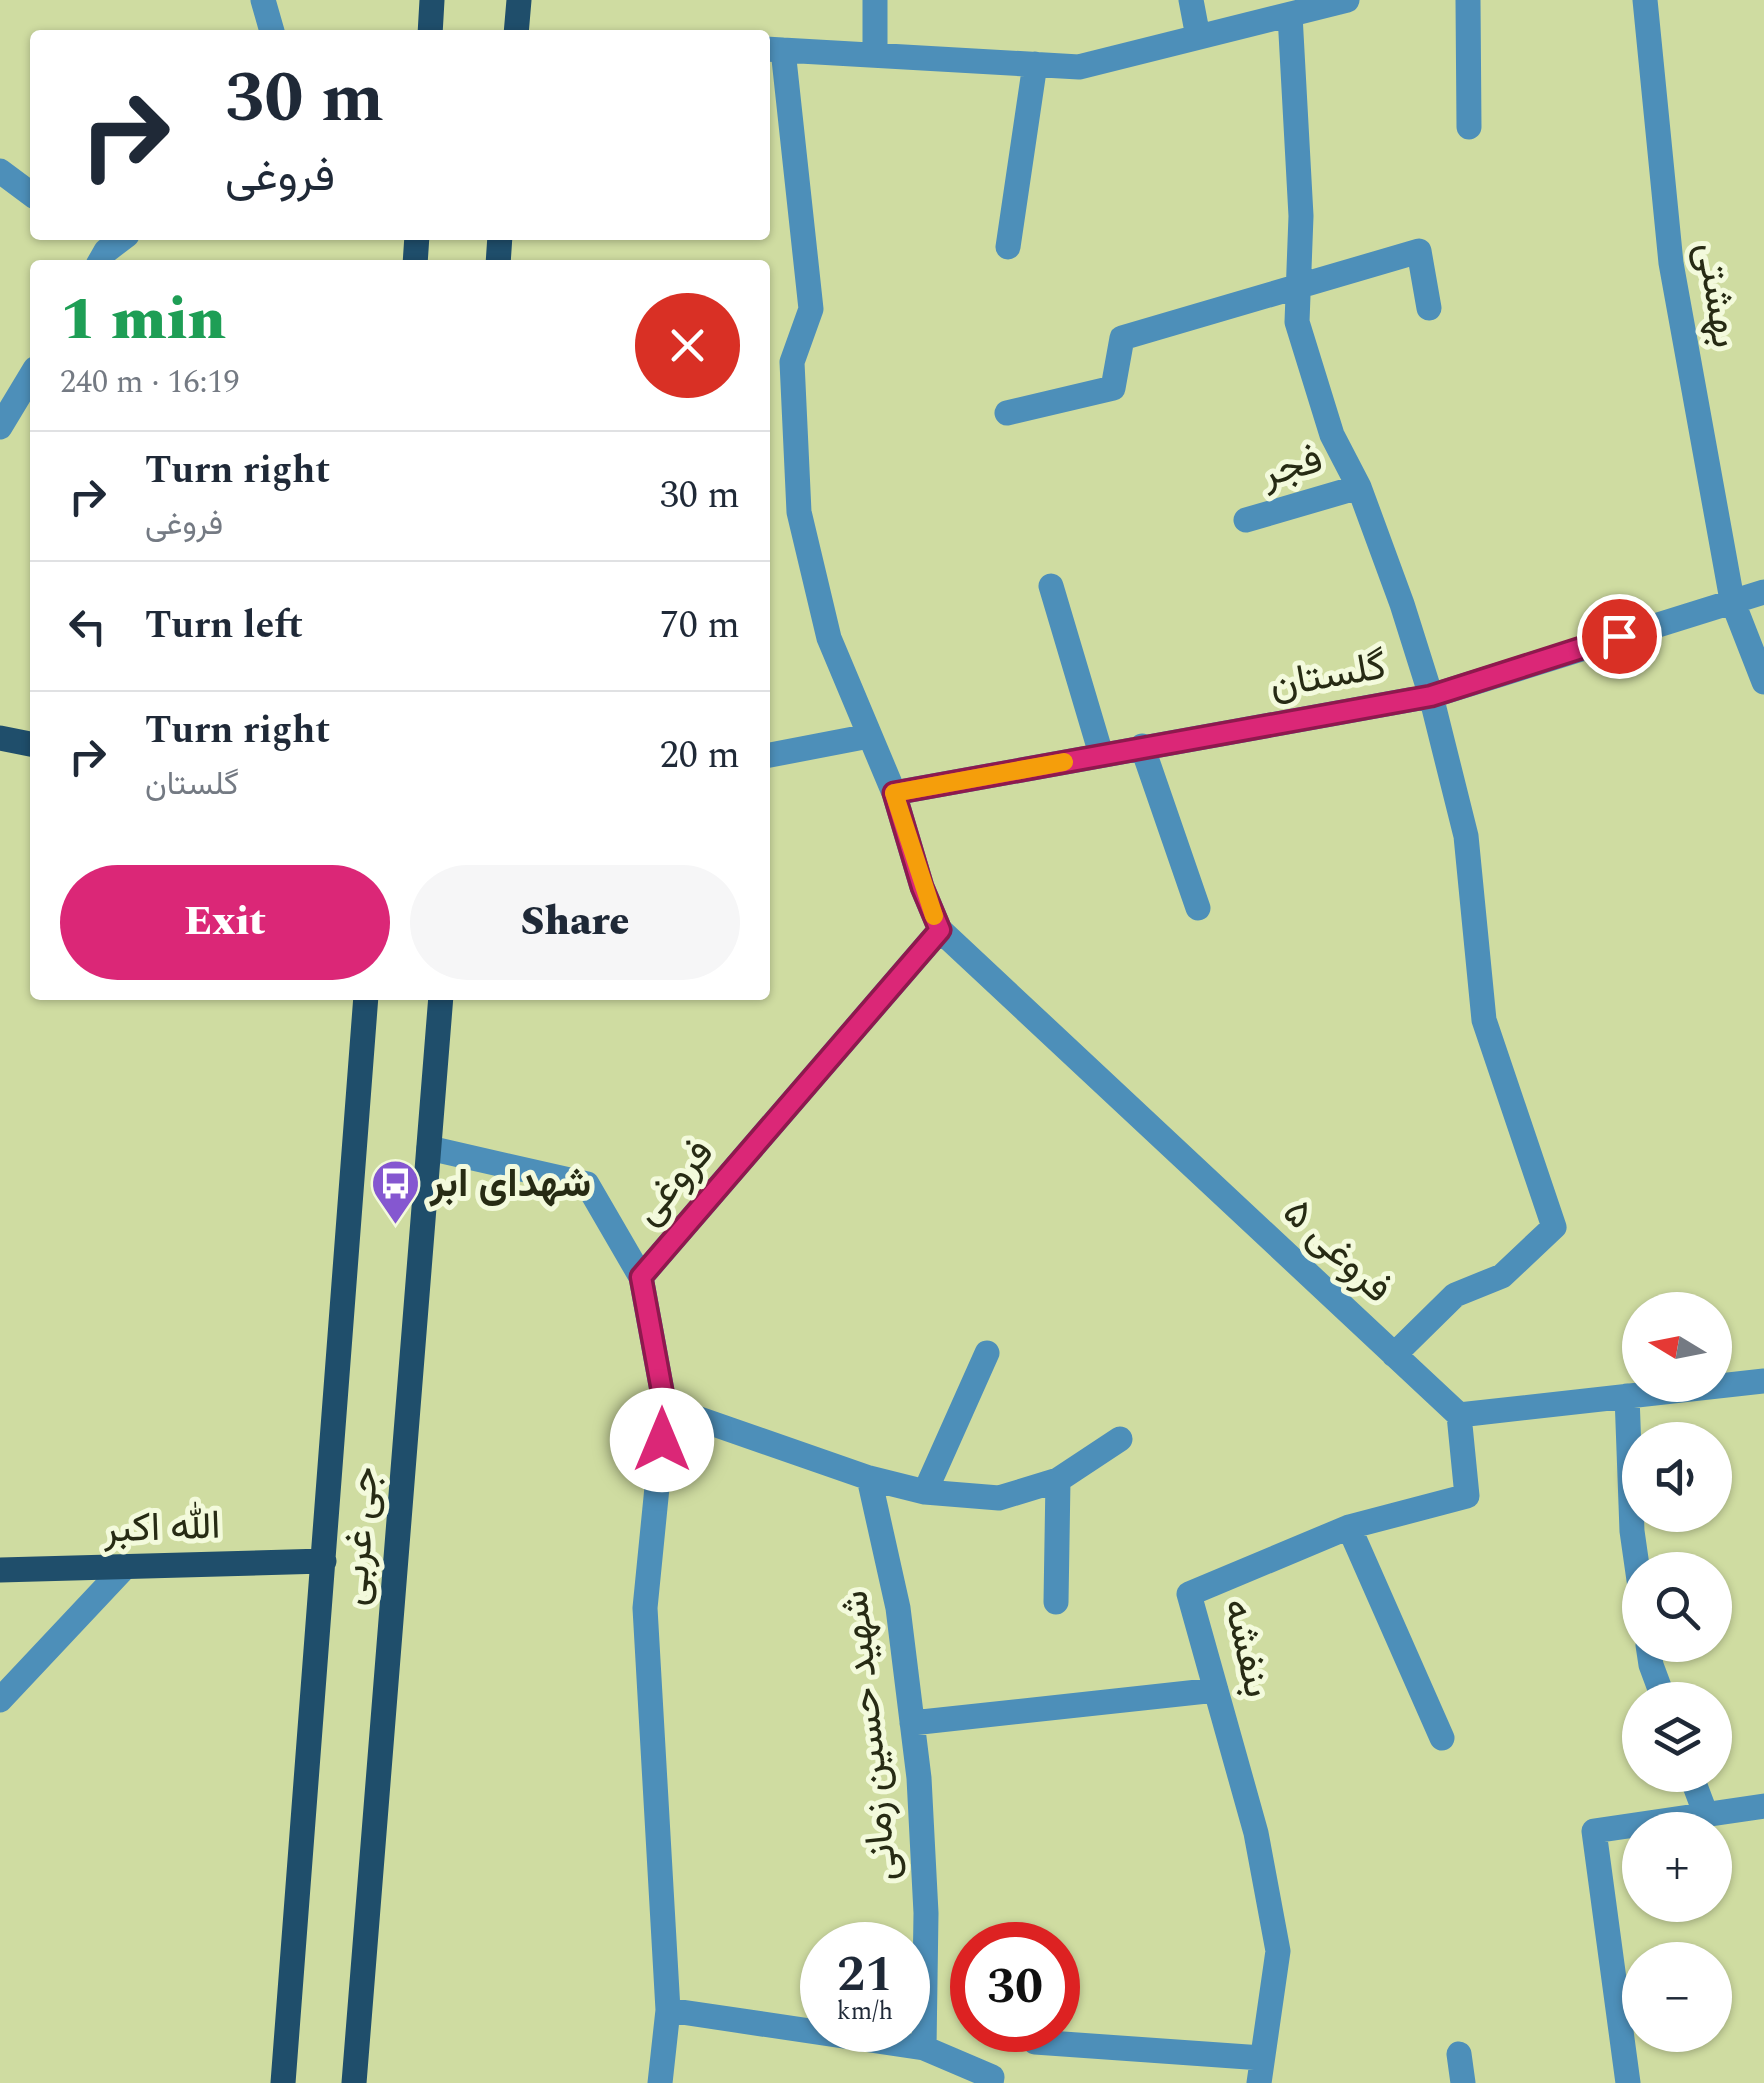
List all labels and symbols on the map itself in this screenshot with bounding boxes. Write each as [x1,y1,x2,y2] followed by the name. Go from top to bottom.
[1679,238,1755,352] street label: بهشتی
[1253,429,1330,505] street label: فجر
[1577,594,1662,679] pin
[1265,636,1391,716] street label: گلستان
[619,1125,729,1239] street label: فروغی
[429,1154,591,1215] place label: شهدای ابر
[369,1158,421,1226] bus stop icon: شهدای ابر
[1268,1184,1406,1318] street label: فروغی ۵
[1622,1292,1732,1402] north arrow
[610,1388,714,1492] position arrow
[324,1464,396,1608] street label: جی غربی
[102,1495,221,1561] street label: الله اکبر
[824,1587,916,1885] street label: شهید حسین زمانی
[1206,1593,1288,1703] street label: بنفشه
[950,1922,1080,2052] speed limit sign: 30

